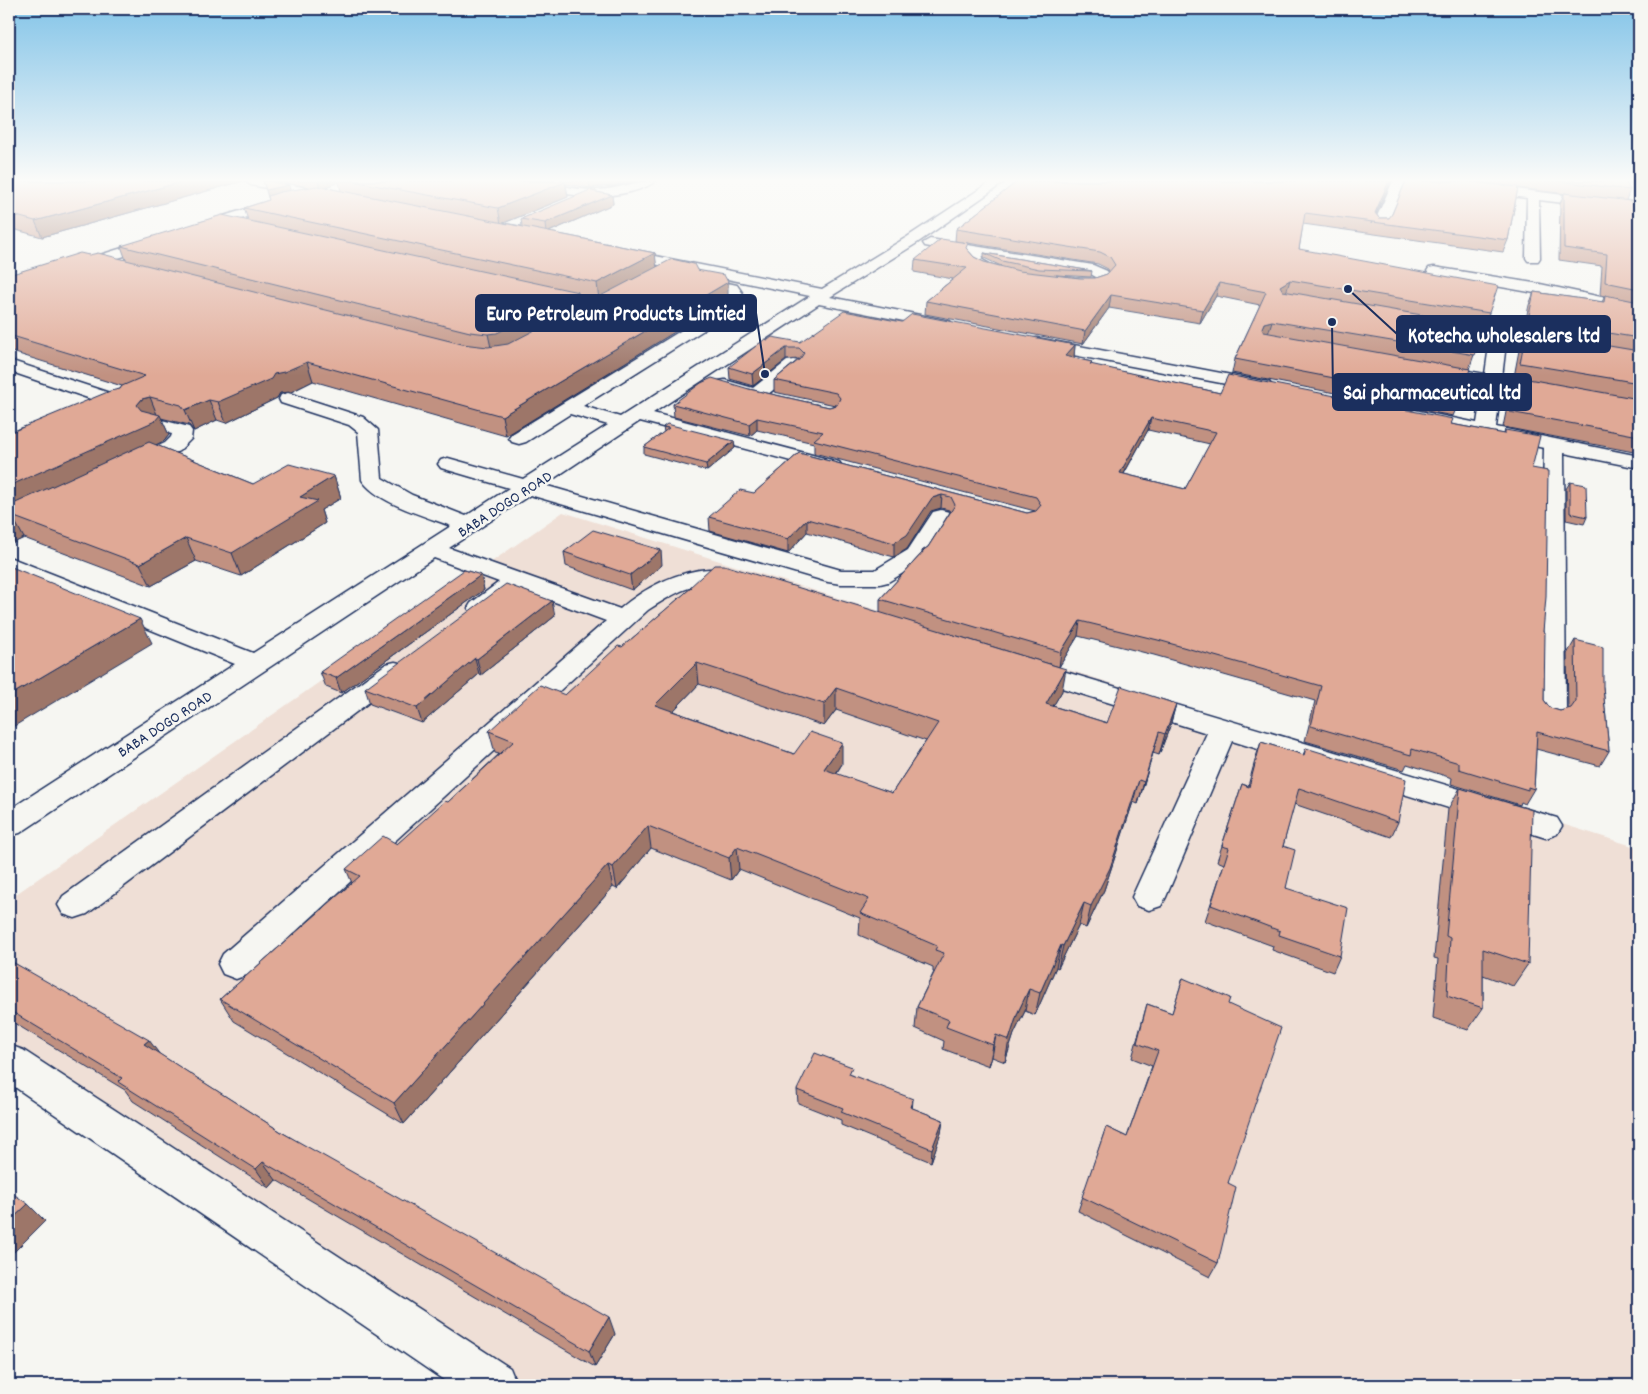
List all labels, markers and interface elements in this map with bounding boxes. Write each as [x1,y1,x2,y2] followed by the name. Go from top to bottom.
[476,295,756,331] callout: Euro Petroleum Products Limtied
[486,301,746,331] text: Euro Petroleum Products Limtied
[1397,316,1610,352] callout: Kotecha wholesalers ltd
[1408,323,1600,353] text: Kotecha wholesalers ltd
[1333,374,1531,410] callout: Sai pharmaceutical ltd
[1343,380,1521,410] text: Sai pharmaceutical ltd
[454,466,557,544] street label: BABA DOGO ROAD
[114,686,217,764] street label: BABA DOGO ROAD

